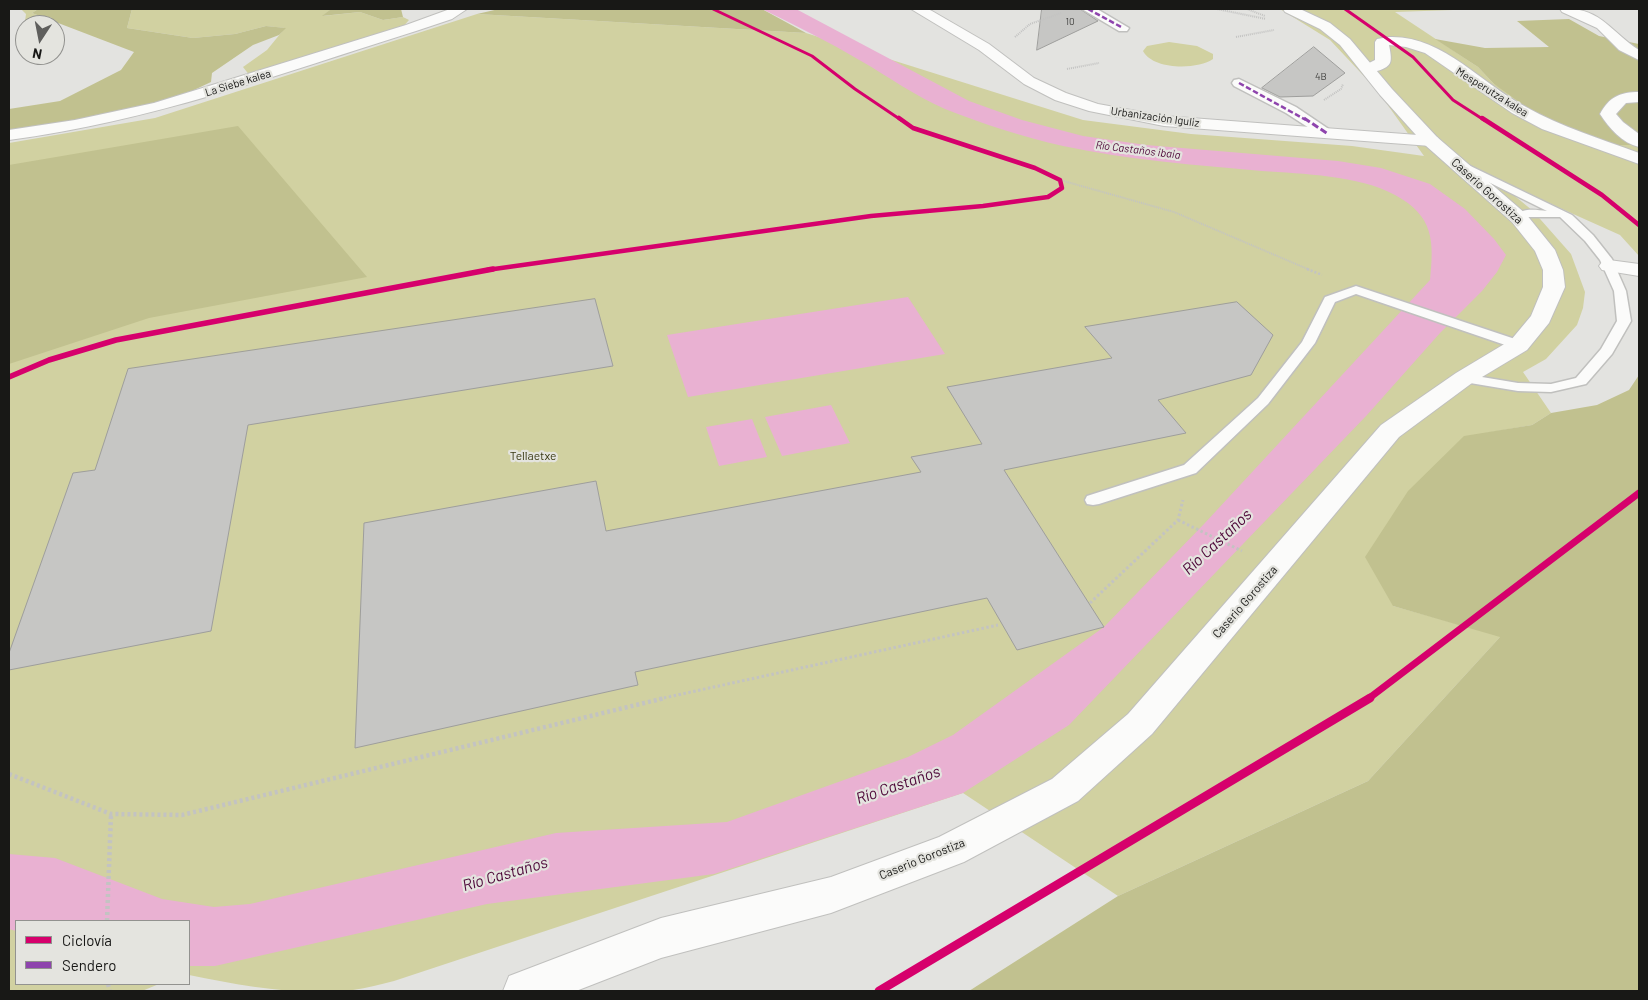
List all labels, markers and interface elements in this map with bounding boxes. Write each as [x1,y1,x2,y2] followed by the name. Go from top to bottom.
[15,15,65,65] north arrow
[1065,16,1075,28] house number: 10
[31,45,43,63] text: N
[1454,65,1530,119] street label: Mesperutza kalea
[203,67,273,99] street label: La Siebe kalea
[1315,71,1327,83] house number: 4B
[1110,104,1200,130] street label: Urbanización Iguliz
[1095,138,1181,162] water label: Río Castaños ibaia
[1448,155,1526,227] street label: Caserio Gorostiza
[510,449,556,463] park label: Tellaetxe
[1178,505,1256,579] water label: Río Castaños
[1210,563,1280,641] street label: Caserio Gorostiza
[853,762,943,808] water label: Río Castaños
[877,835,967,883] street label: Caserio Gorostiza
[460,853,550,895] water label: Río Castaños
[15,920,190,985] legend
[62,931,112,949] text: Ciclovía
[62,956,116,974] text: Sendero

